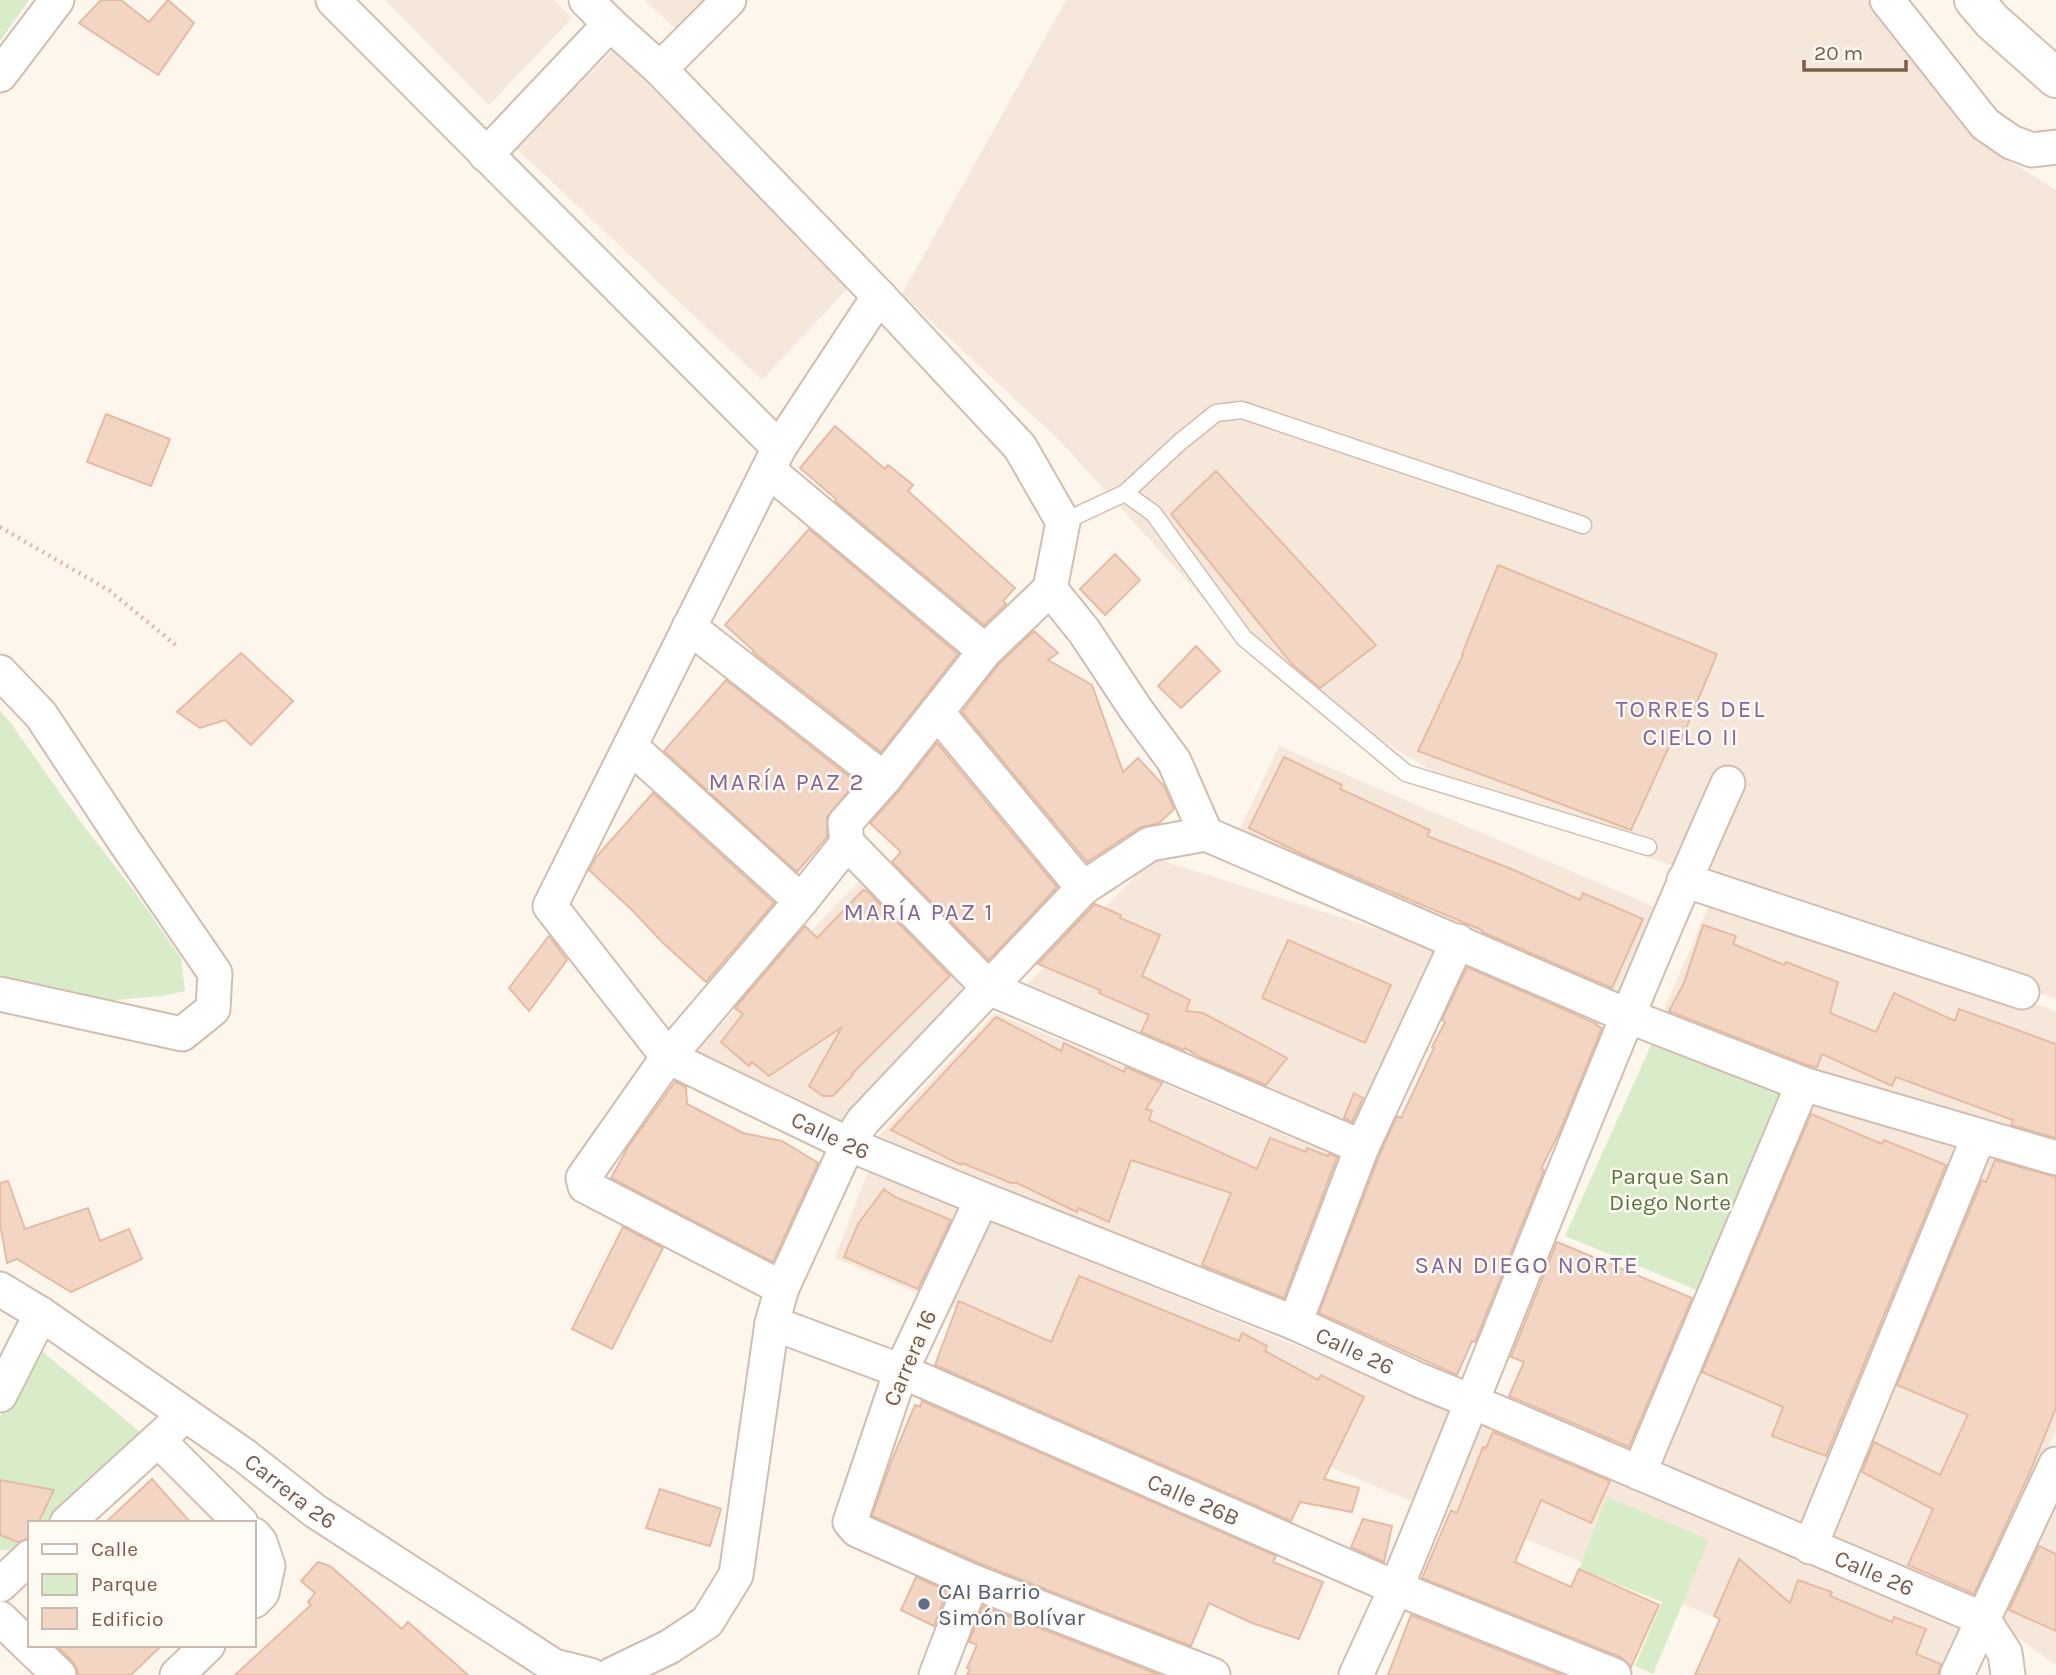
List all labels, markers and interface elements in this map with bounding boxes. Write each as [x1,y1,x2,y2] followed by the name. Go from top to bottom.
[1804,28,1906,72] scale bar
[1814,41,1863,65] text: 20 m
[1615,695,1767,751] district label: TORRES DEL CIELO II
[709,767,865,796] district label: MARÍA PAZ 2
[844,897,995,926] district label: MARÍA PAZ 1
[787,1105,874,1165] street label: Calle 26
[1609,1163,1731,1216] park label: Parque San Diego Norte
[1414,1251,1640,1279] district label: SAN DIEGO NORTE
[878,1306,942,1410] street label: Carrera 16
[1311,1321,1398,1380] street label: Calle 26
[239,1447,341,1535] street label: Carrera 26
[1143,1467,1244,1531] street label: Calle 26B
[28,1521,256,1647] legend
[91,1537,138,1561] text: Calle
[1831,1544,1918,1602] street label: Calle 26
[91,1572,158,1596] text: Parque
[938,1578,1086,1631] place label: CAI Barrio Simón Bolívar
[916,1596,932,1612] marker: CAI Barrio Simón Bolívar
[91,1607,164,1631] text: Edificio

